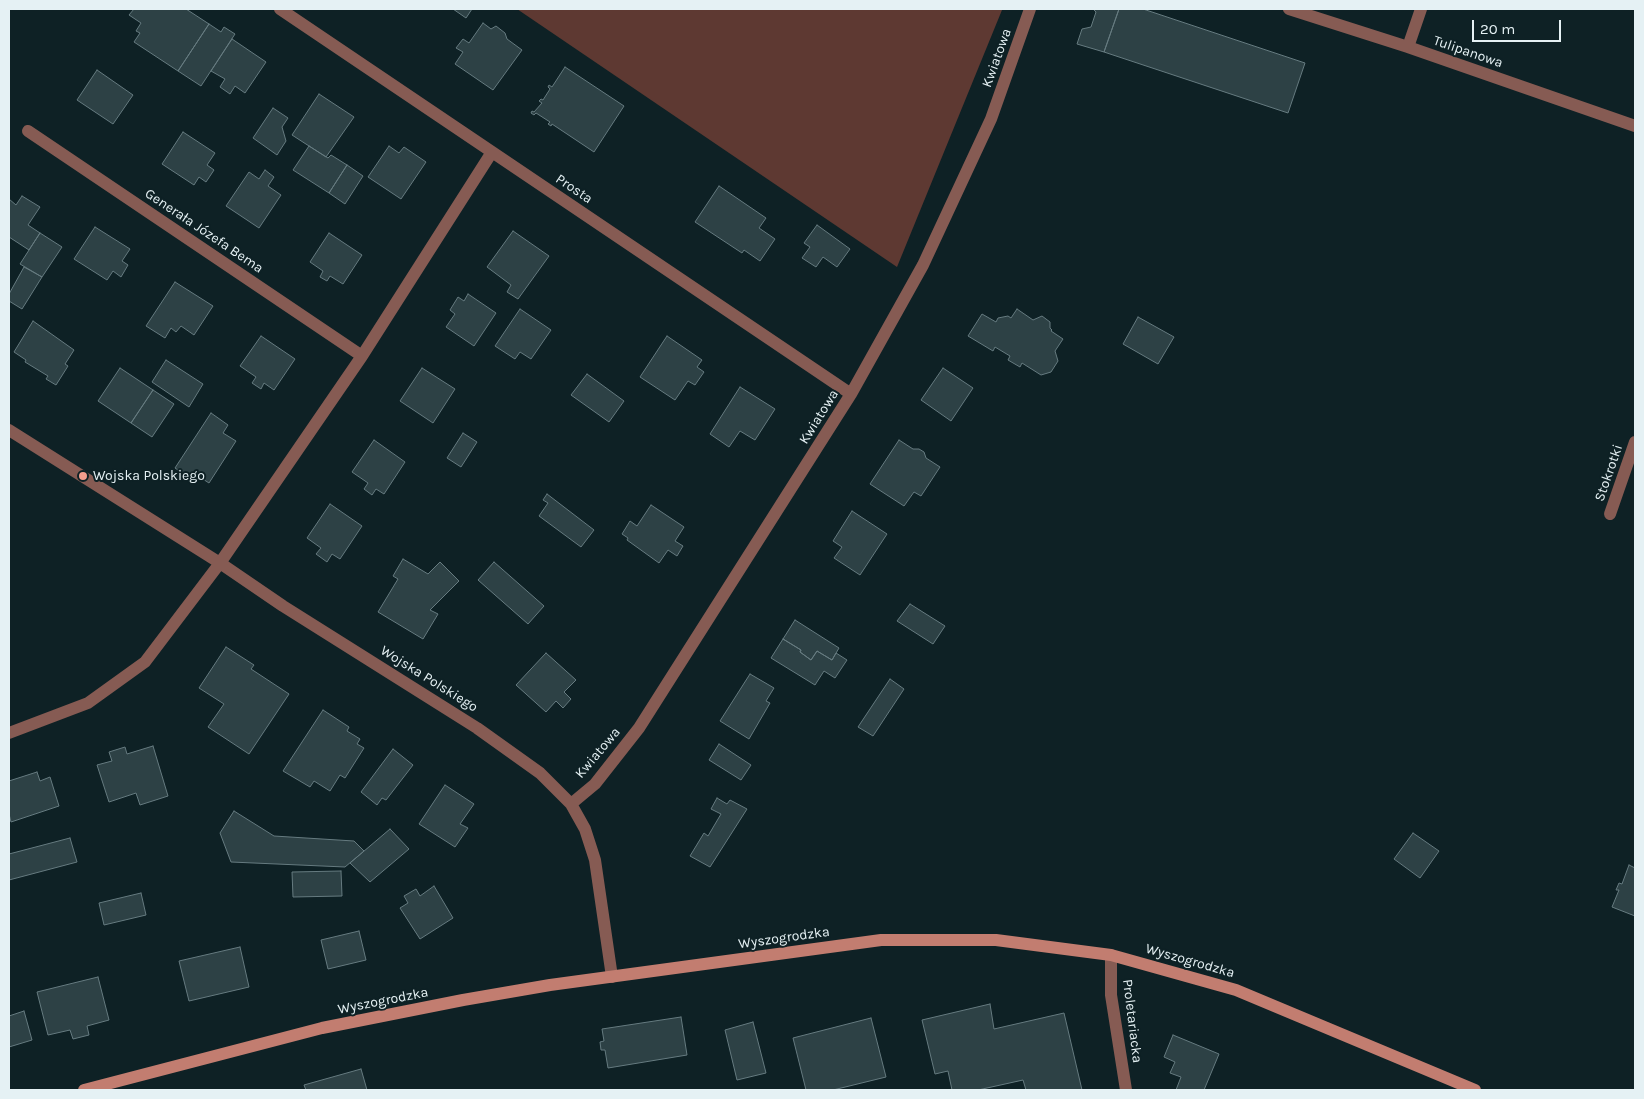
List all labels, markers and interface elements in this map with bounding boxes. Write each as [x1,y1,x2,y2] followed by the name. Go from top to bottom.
[1474,10,1563,42] scale bar
[1480,20,1515,38] text: 20 m
[979,26,1015,90] street label: Kwiatowa
[1431,32,1505,72] street label: Tulipanowa
[552,171,596,207] street label: Prosta
[142,185,266,277] street label: Generała Józefa Bema
[796,387,842,447] street label: Kwiatowa
[1591,442,1627,504] street label: Stokrotki
[93,468,205,484] place label: Wojska Polskiego
[77,470,89,482] marker: Wojska Polskiego
[377,642,481,716] street label: Wojska Polskiego
[572,724,624,782] street label: Kwiatowa
[737,923,831,953] street label: Wyszogrodzka
[1144,940,1236,982] street label: Wyszogrodzka
[1119,978,1145,1064] street label: Proletariacka
[336,984,430,1018] street label: Wyszogrodzka

